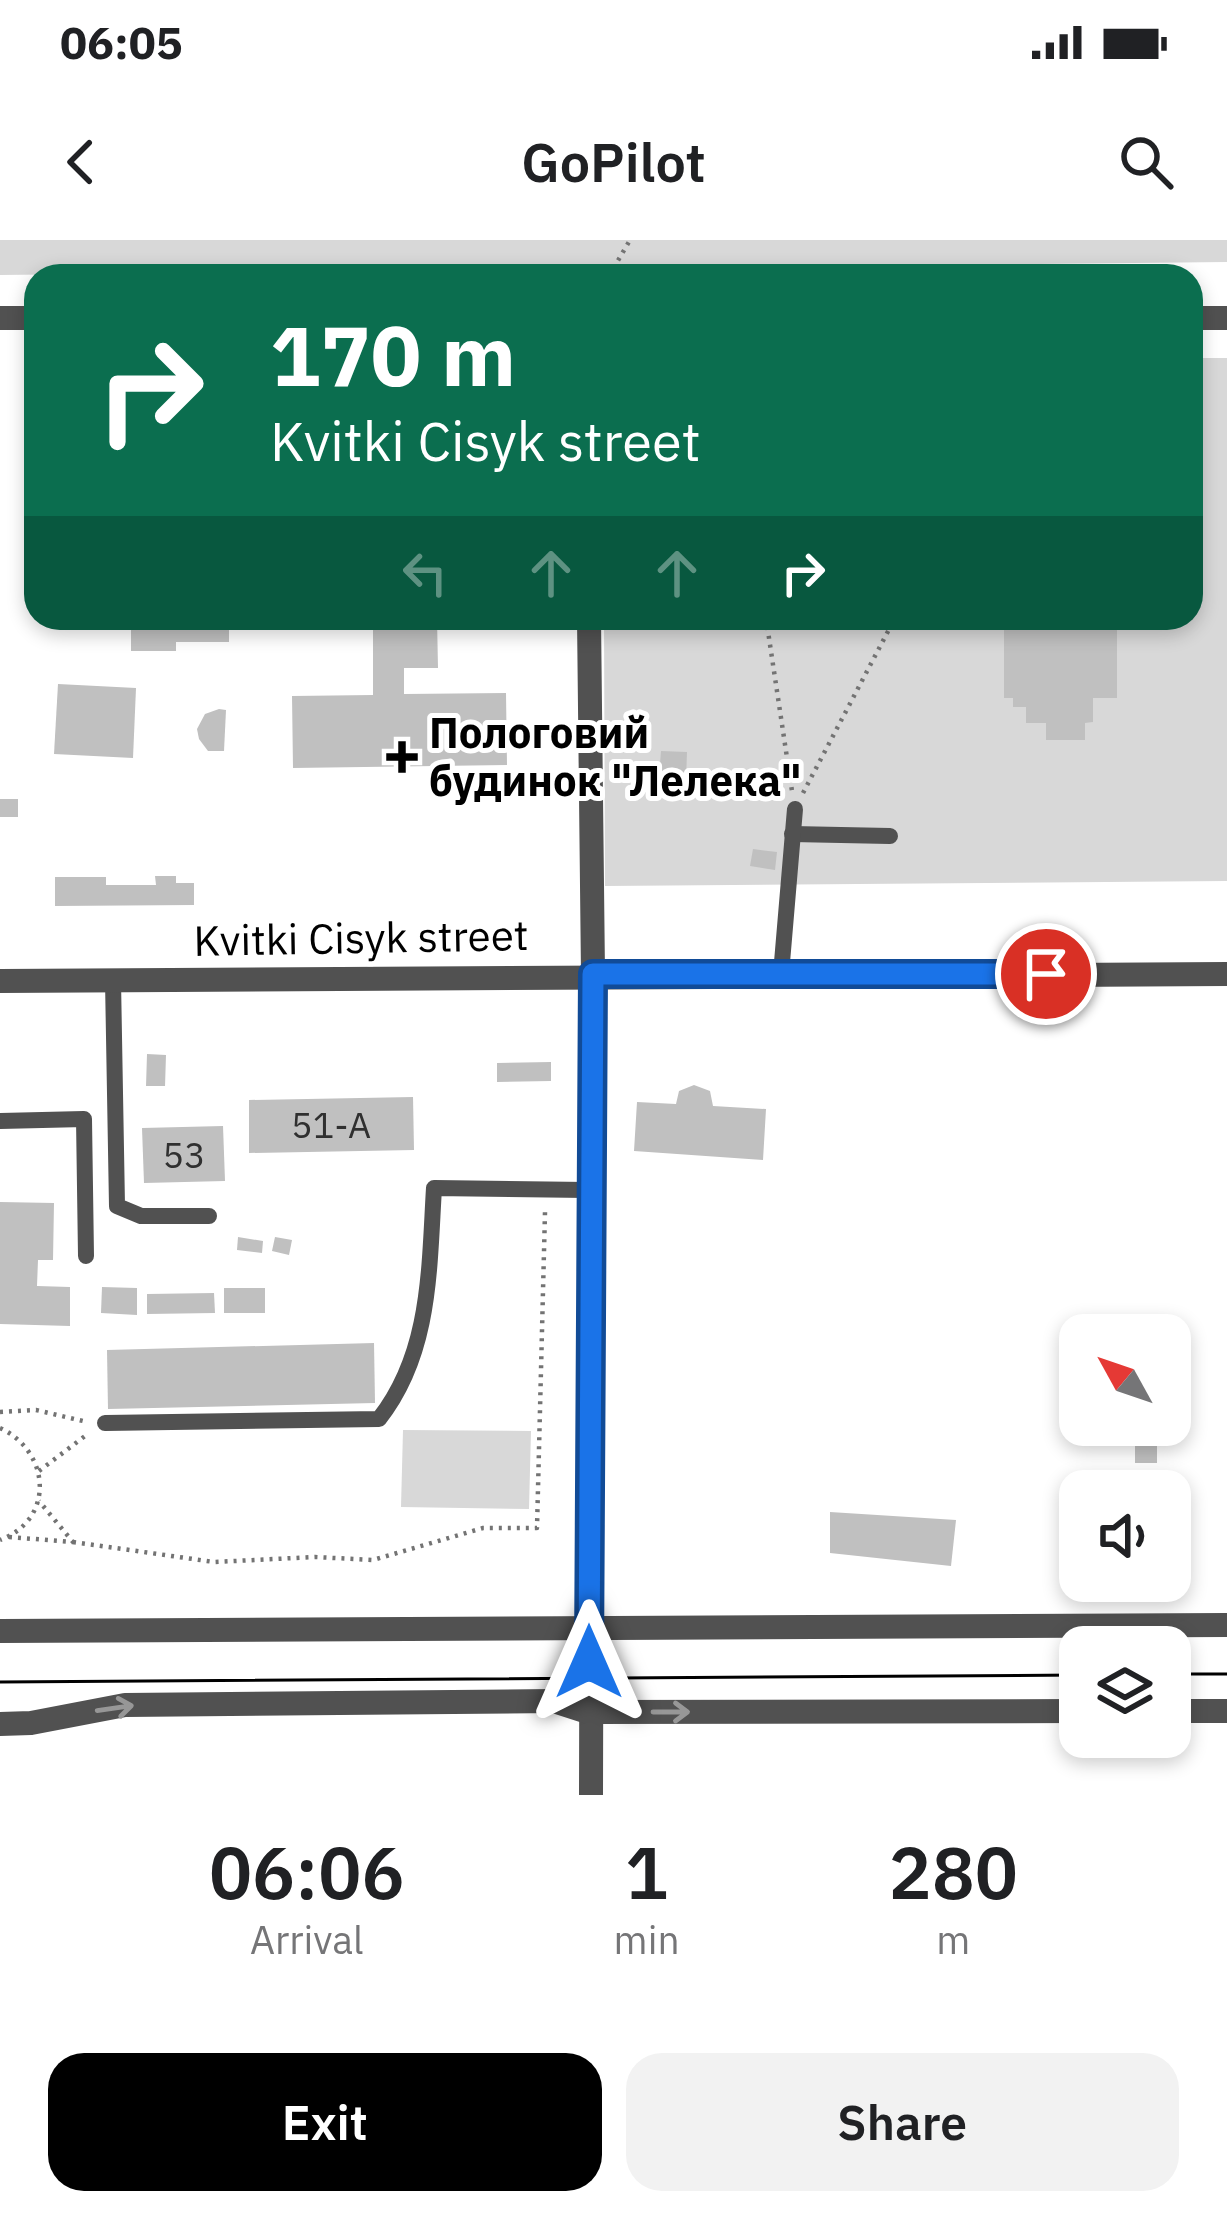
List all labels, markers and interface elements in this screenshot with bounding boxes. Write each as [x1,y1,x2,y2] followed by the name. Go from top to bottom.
[60,13,183,71] text: 06:05
[521,127,706,197] text: GoPilot
[48,129,114,195] icon: back
[1113,129,1179,195] icon: search
[270,300,516,409] text: 170 m
[72,312,228,468] icon: right
[270,406,701,476] text: Kvitki Cisyk street
[392,540,458,606] icon: left
[518,540,584,606] icon: ahead
[644,540,710,606] icon: ahead
[770,540,836,606] icon: right
[429,705,801,808] place label: Пологовий будинок "Лелека"
[386,741,418,773] marker: Пологовий будинок "Лелека"
[193,907,529,968] street label: Kvitki Cisyk street
[995,923,1097,1025] pin
[1013,941,1079,1007] icon: arrive
[291,1101,371,1148] house number: 51-А
[162,1131,206,1178] house number: 53
[1059,1314,1191,1446] north arrow
[1059,1314,1191,1758] map controls
[1059,1470,1191,1602] button: sound
[526,1599,652,1725] position arrow
[1059,1626,1191,1758] button: layers
[95,1696,134,1719] one-way arrow
[651,1701,690,1723] one-way arrow
[209,1825,405,1919] text: 06:06
[625,1825,668,1919] text: 1
[888,1825,1018,1919] text: 280
[250,1914,364,1965] text: Arrival
[614,1914,680,1965] text: min
[936,1914,970,1965] text: m
[48,2053,602,2191] button: Exit
[626,2053,1179,2191] button: Share

